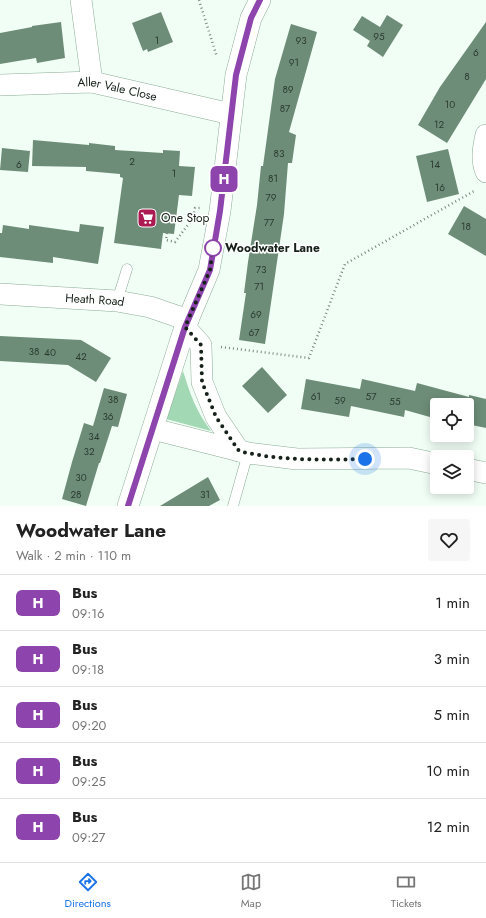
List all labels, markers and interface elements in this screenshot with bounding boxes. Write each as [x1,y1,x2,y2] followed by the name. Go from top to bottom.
[373,29,385,44] house number: 95
[155,33,159,48] house number: 1
[295,33,307,48] house number: 93
[473,45,479,60] house number: 6
[289,55,299,70] house number: 91
[464,69,470,84] house number: 8
[77,73,159,106] street label: Aller Vale Close
[282,82,294,97] house number: 89
[445,97,455,112] house number: 10
[280,101,291,116] house number: 87
[434,117,444,132] house number: 12
[274,146,285,161] house number: 83
[129,154,135,169] house number: 2
[16,157,22,172] house number: 6
[430,157,440,172] house number: 14
[172,166,176,181] house number: 1
[211,166,237,192] line badge: H
[218,169,230,189] text: H
[268,171,278,186] house number: 81
[435,180,445,195] house number: 16
[265,190,277,205] house number: 79
[136,207,158,229] supermarket icon: One Stop
[161,209,210,227] place label: One Stop
[264,215,275,230] house number: 77
[461,219,471,234] house number: 18
[204,239,222,257] marker: Woodwater Lane
[225,239,320,257] place label: Woodwater Lane
[256,262,267,277] house number: 73
[254,279,264,294] house number: 71
[65,289,126,311] street label: Heath Road
[250,307,262,322] house number: 69
[248,325,260,340] house number: 67
[29,344,39,359] house number: 38
[44,345,56,360] house number: 40
[75,349,87,364] house number: 42
[311,389,321,404] house number: 61
[366,389,377,404] house number: 57
[108,392,118,407] house number: 38
[334,393,346,408] house number: 59
[389,394,401,409] house number: 55
[430,398,474,494] map controls
[430,398,474,442] button: locate
[102,409,114,424] house number: 36
[88,429,100,444] house number: 34
[83,444,95,459] house number: 32
[355,449,375,469] your location
[430,450,474,494] button: layers
[75,470,87,485] house number: 30
[70,487,82,502] house number: 28
[200,487,210,502] house number: 31
[16,517,166,544] text: Woodwater Lane
[428,519,470,561] button: heart
[16,546,131,565] text: Walk · 2 min · 110 m
[72,582,97,604] text: Bus
[435,592,470,614] text: 1 min
[32,593,44,613] text: H
[72,604,105,623] text: 09:16
[72,638,97,660] text: Bus
[434,648,470,670] text: 3 min
[32,649,44,669] text: H
[72,660,104,679] text: 09:18
[72,694,97,716] text: Bus
[434,704,470,726] text: 5 min
[32,705,44,725] text: H
[72,716,106,735] text: 09:20
[72,750,97,772] text: Bus
[426,760,470,782] text: 10 min
[32,761,44,781] text: H
[72,772,106,791] text: 09:25
[72,806,97,828] text: Bus
[427,816,470,838] text: 12 min
[32,817,44,837] text: H
[72,828,105,847] text: 09:27
[64,871,111,911] tab: Directions
[240,871,262,911] tab: Map
[391,871,422,911] tab: Tickets

